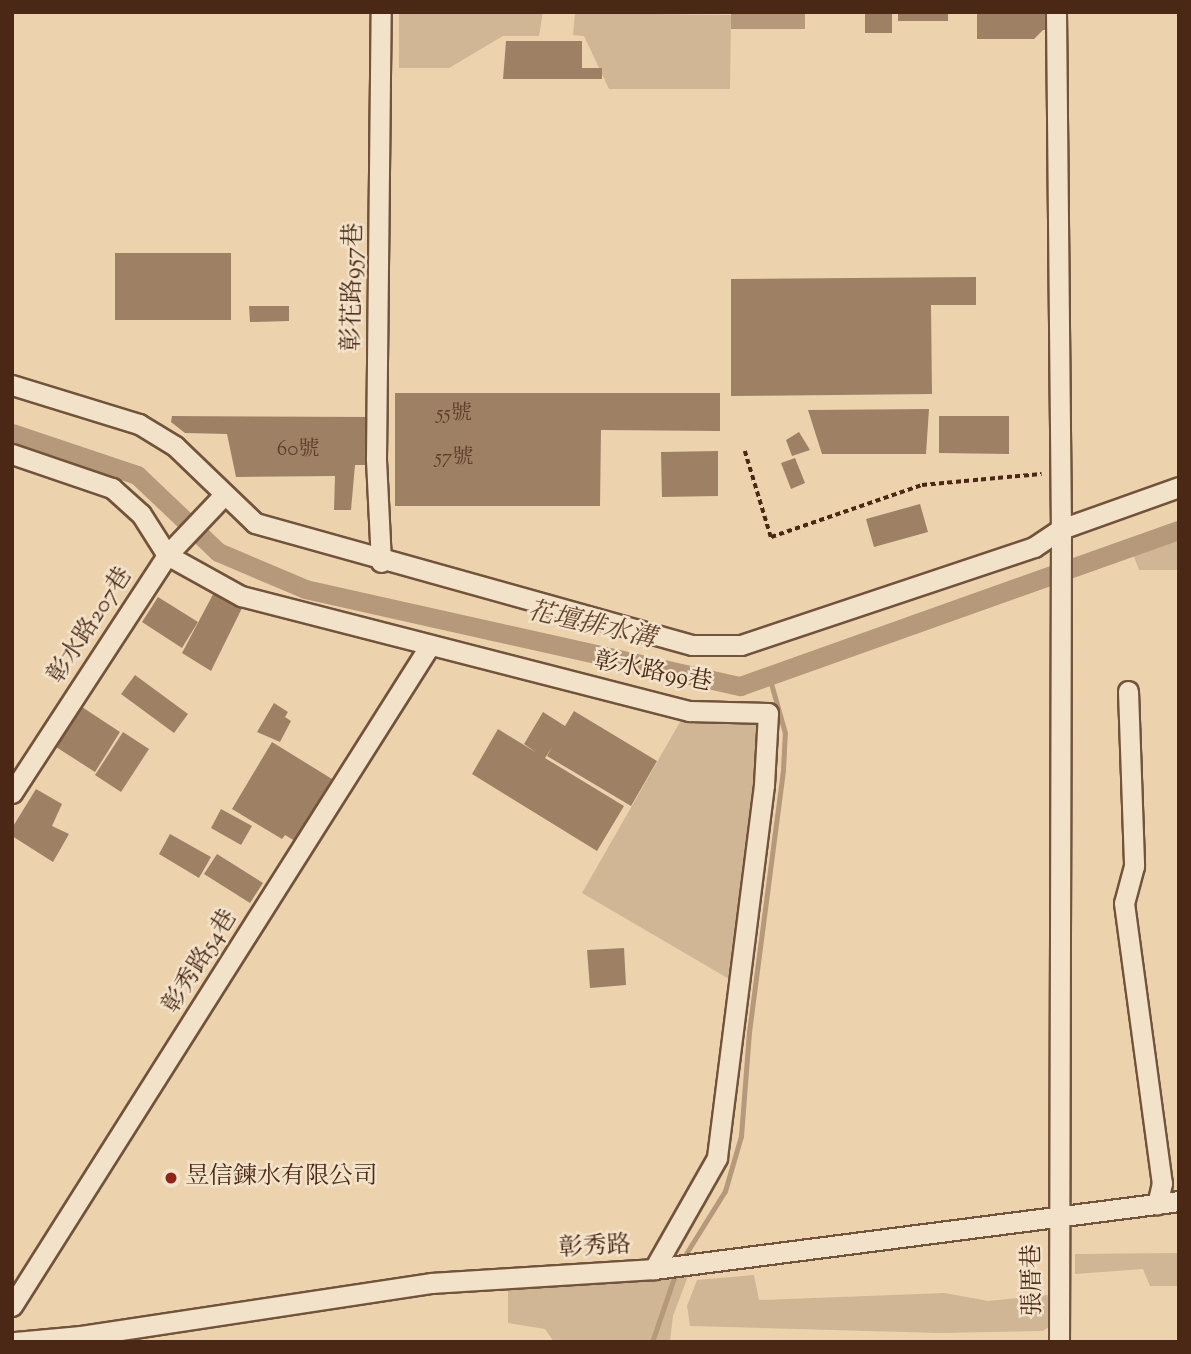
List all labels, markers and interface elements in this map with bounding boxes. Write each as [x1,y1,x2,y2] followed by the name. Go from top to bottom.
[338,223,370,351] street label: 彰花路957巷
[436,401,472,427] house number: 55號
[277,437,319,463] house number: 60號
[435,445,473,471] house number: 57號
[43,563,139,689] street label: 彰水路207巷
[524,596,658,656] water label: 花壇排水溝
[592,647,714,699] street label: 彰水路99巷
[158,905,244,1019] street label: 彰秀路54巷
[185,1164,377,1192] place label: 昱信鍊水有限公司
[163,1170,179,1186] marker: 昱信鍊水有限公司
[558,1232,632,1264] street label: 彰秀路
[1019,1244,1049,1316] street label: 張厝巷

